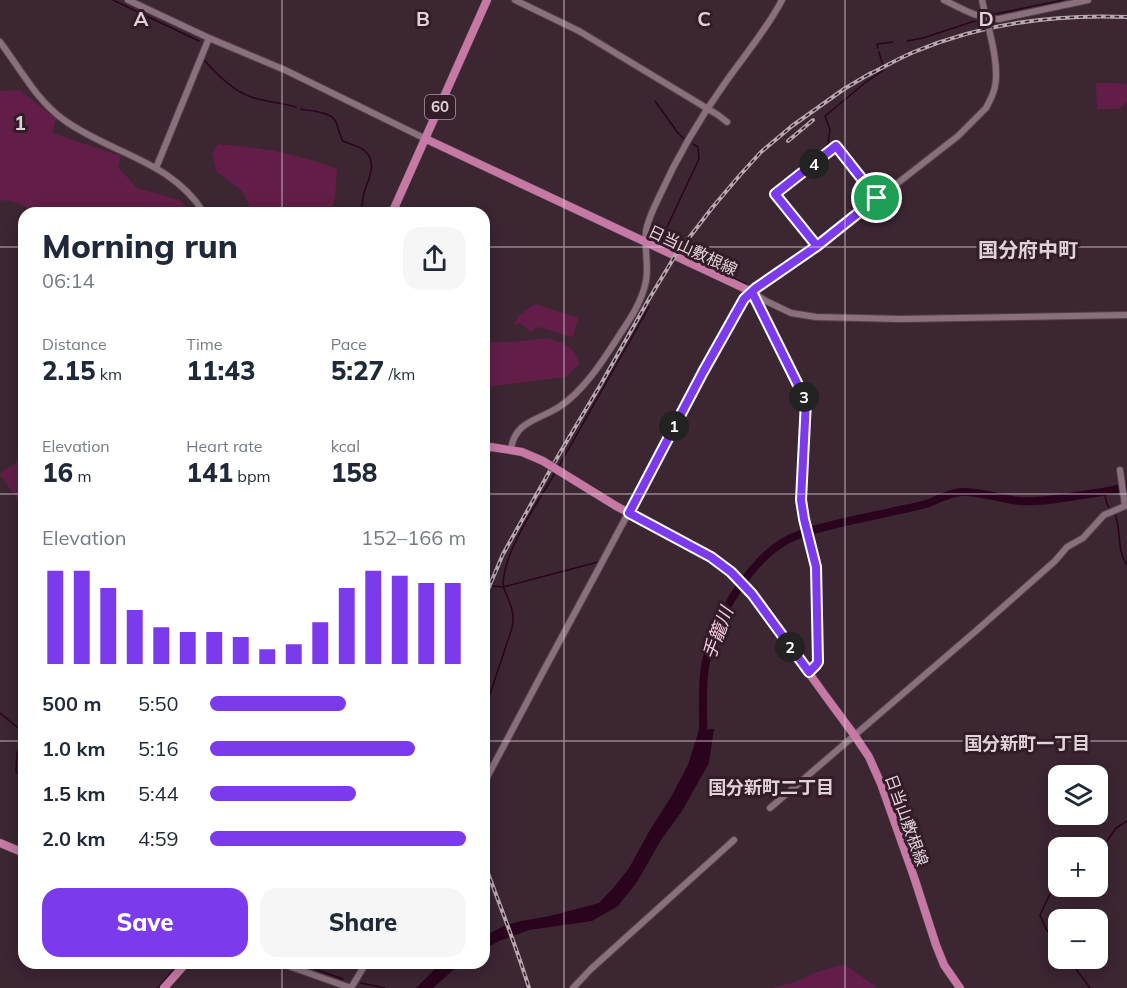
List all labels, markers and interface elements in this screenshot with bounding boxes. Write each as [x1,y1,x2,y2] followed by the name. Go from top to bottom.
[134,6,149,31] text: A
[416,6,430,31] text: B
[697,6,711,31] text: C
[978,6,994,31] text: D
[425,95,455,119] road number: 60
[14,110,26,135] text: 1
[799,149,829,179] pin: 4
[809,154,819,174] text: 4
[851,172,902,223] pin
[860,181,893,214] icon: arrive
[645,221,741,279] street label: 日当山敷根線
[42,225,238,266] text: Morning run
[403,227,466,290] button: share
[978,237,1078,262] district label: 国分府中町
[42,268,95,293] text: 06:14
[42,334,107,354] text: Distance
[186,334,223,354] text: Time
[331,334,367,354] text: Pace
[42,354,96,387] text: 2.15
[186,354,256,387] text: 11:43
[331,354,384,387] text: 5:27
[96,364,122,384] text: km
[384,364,415,384] text: /km
[789,382,819,412] pin: 3
[799,387,809,407] text: 3
[659,411,689,441] pin: 1
[669,416,679,436] text: 1
[42,436,110,456] text: Elevation
[186,436,262,456] text: Heart rate
[331,436,360,456] text: kcal
[42,456,73,489] text: 16
[186,456,233,489] text: 141
[331,456,377,489] text: 158
[73,466,91,486] text: m
[233,466,271,486] text: bpm
[42,525,127,550] text: Elevation
[361,525,466,550] text: 152–166 m
[697,602,739,662] water label: 手籠川
[775,632,805,662] pin: 2
[785,637,795,657] text: 2
[42,691,101,716] text: 500 m
[138,691,179,716] text: 5:50
[964,732,1090,755] district label: 国分新町一丁目
[42,736,105,761] text: 1.0 km
[138,736,179,761] text: 5:16
[1048,765,1108,969] map controls
[1048,765,1108,825] button: layers
[881,771,933,869] street label: 日当山敷根線
[708,776,834,799] district label: 国分新町二丁目
[42,781,105,806] text: 1.5 km
[138,781,179,806] text: 5:44
[42,826,105,851] text: 2.0 km
[138,826,179,851] text: 4:59
[1048,837,1108,897] button: +
[42,888,248,957] button: Save
[260,888,466,957] button: Share
[1048,909,1108,969] button: −

